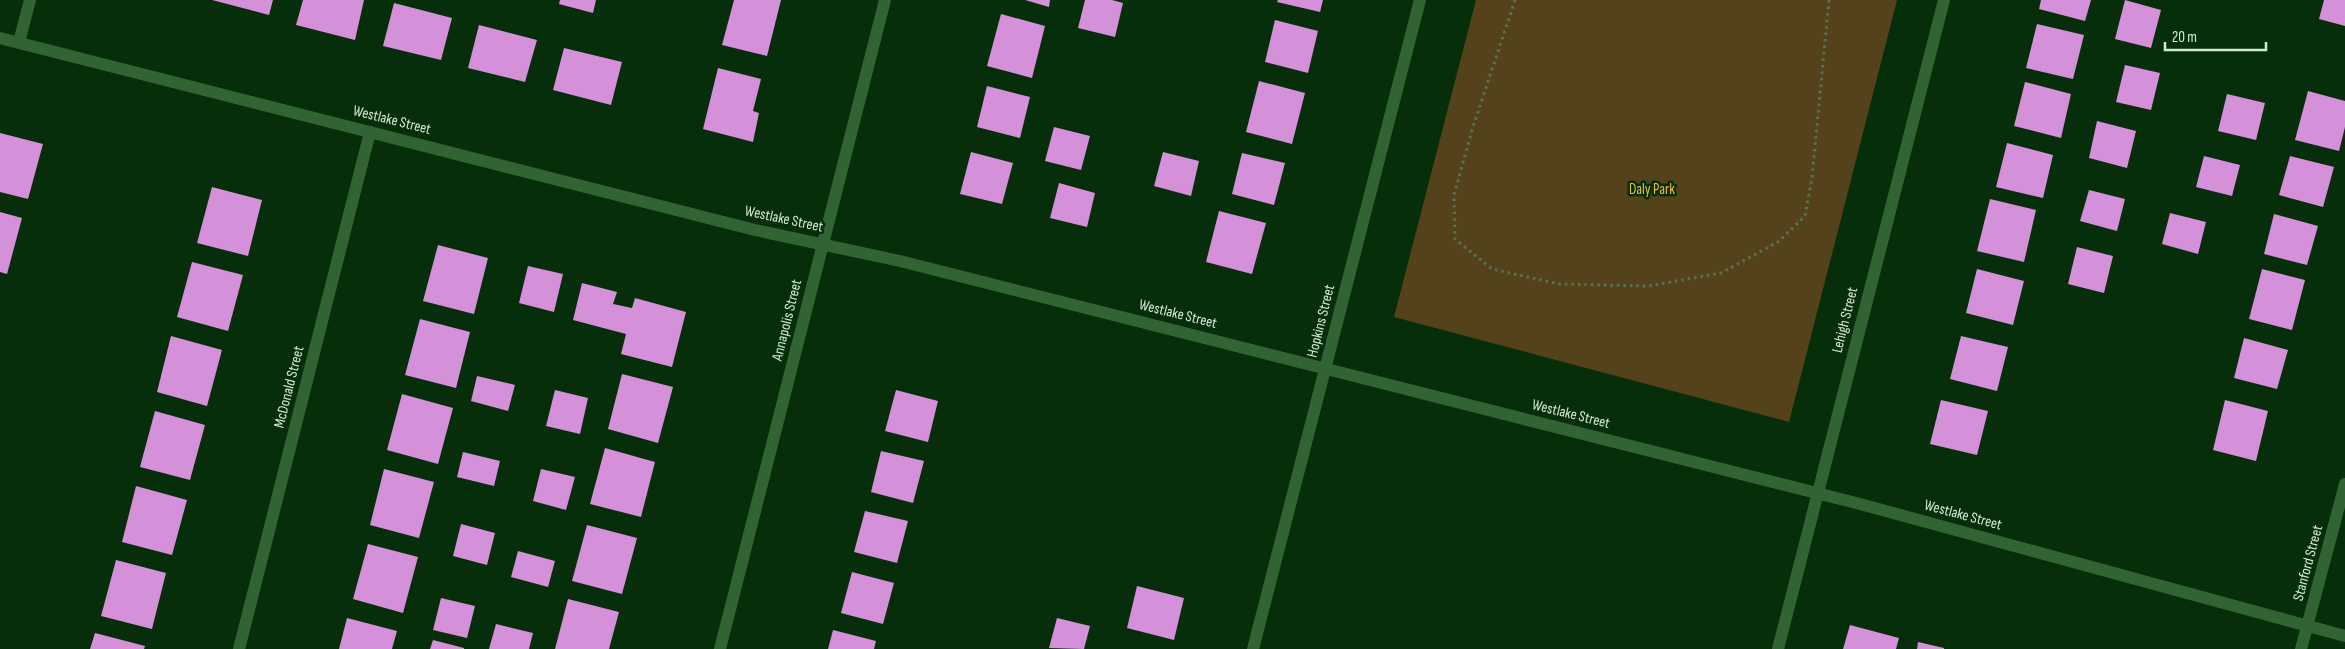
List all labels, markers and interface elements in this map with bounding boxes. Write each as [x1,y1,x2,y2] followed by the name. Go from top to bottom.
[2165,20,2266,52] scale bar
[2172,28,2197,47] text: 20 m
[351,101,433,139] street label: Westlake Street
[1629,180,1675,199] park label: Daly Park
[743,201,825,237] street label: Westlake Street
[767,277,806,364] street label: Annapolis Street
[1303,282,1339,359] street label: Hopkins Street
[1828,285,1862,355] street label: Lehigh Street
[1137,295,1219,333] street label: Westlake Street
[270,344,308,430] street label: McDonald Street
[1530,395,1612,433] street label: Westlake Street
[1922,496,2004,535] street label: Westlake Street
[2289,523,2327,603] street label: Stanford Street

